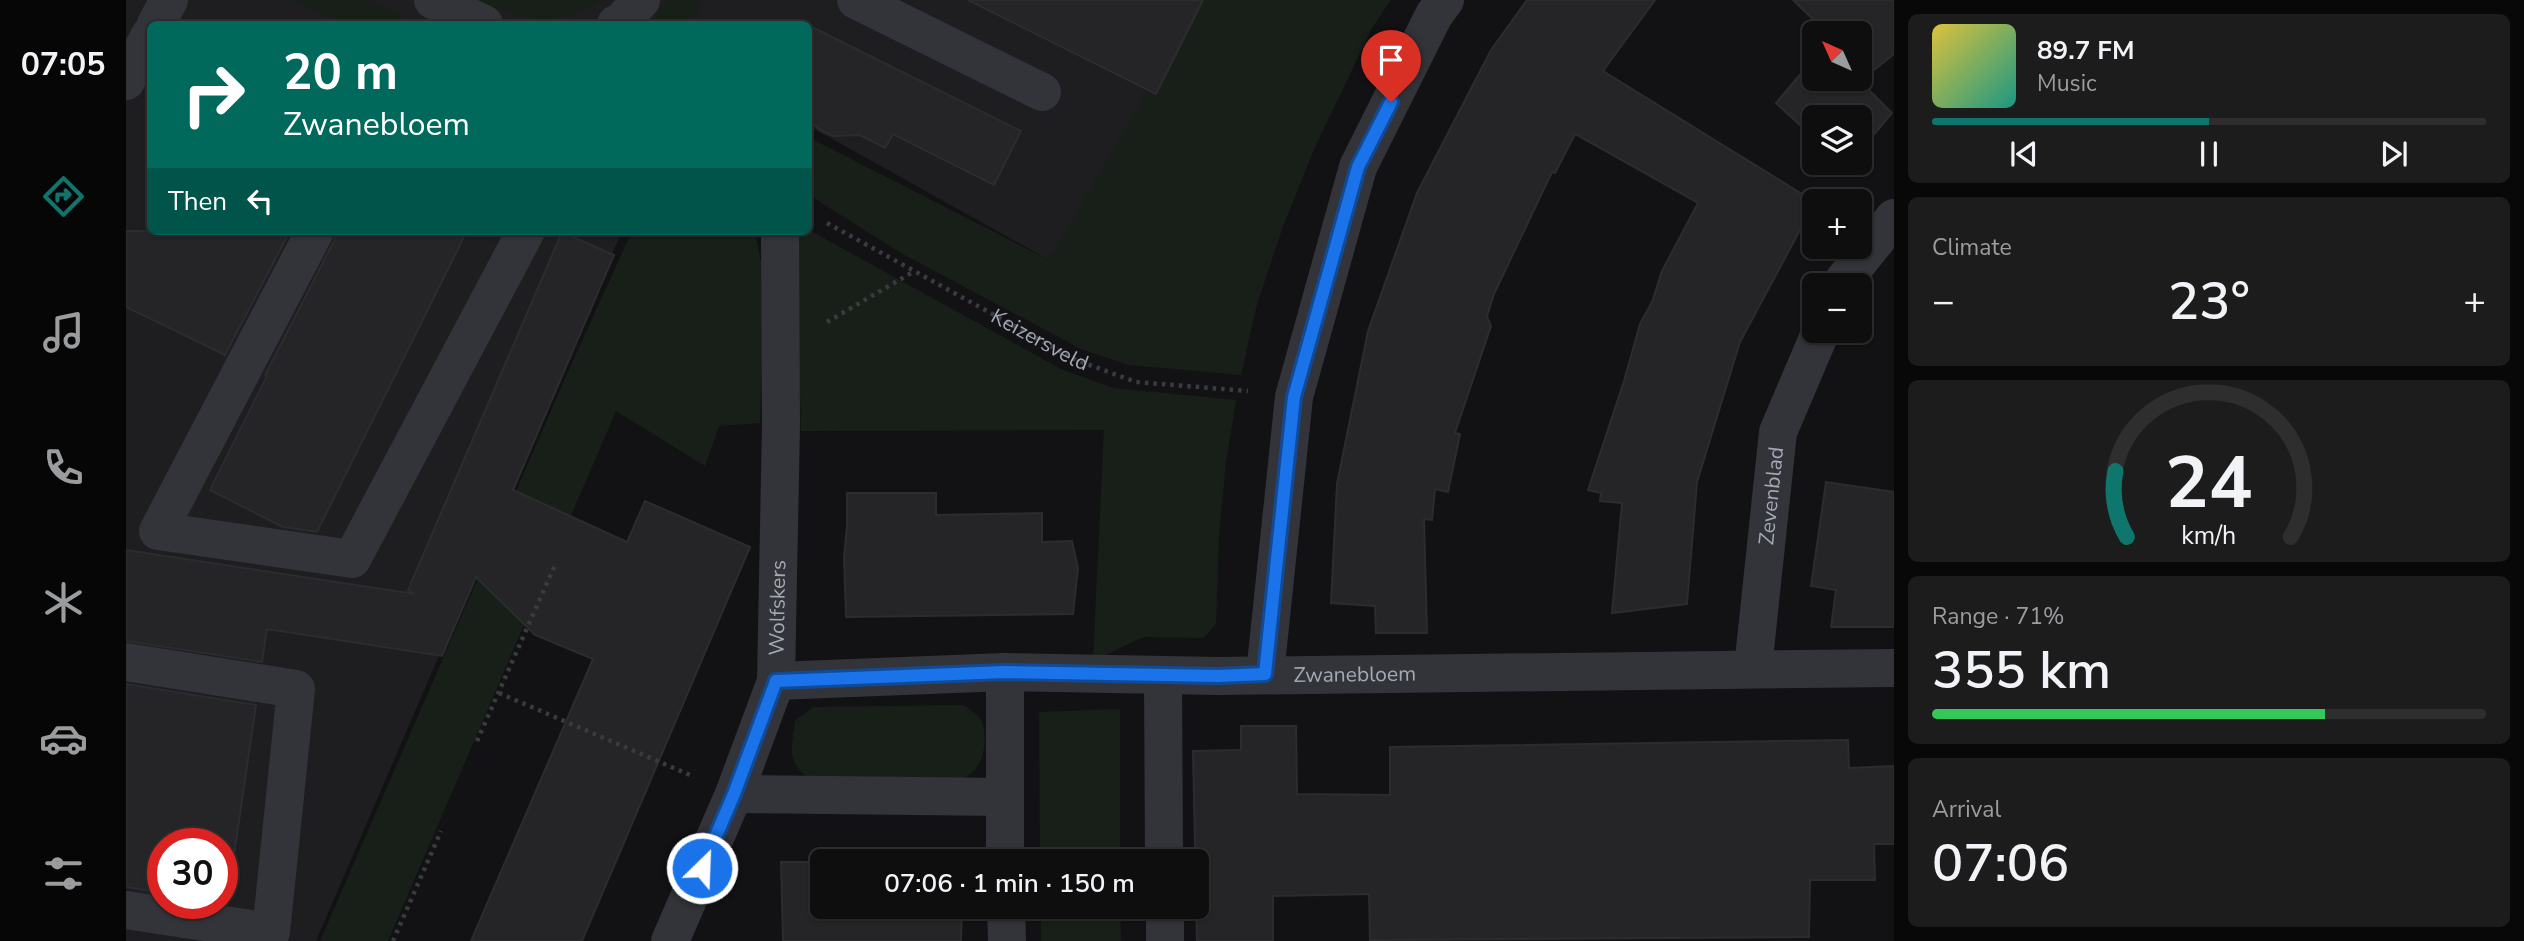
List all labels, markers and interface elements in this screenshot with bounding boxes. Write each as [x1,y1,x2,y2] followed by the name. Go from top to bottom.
[1802,21,1872,91] north arrow
[1802,21,1872,343] map controls
[1361,30,1421,102] pin
[2037,33,2134,68] text: 89.7 FM
[283,39,398,106] text: 20 m
[1372,41,1410,79] icon: arrive
[21,43,105,86] text: 07:05
[168,49,259,140] icon: right
[2037,68,2097,99] text: Music
[283,103,470,146] text: Zwanebloem
[1802,105,1872,175] button: layers
[2005,135,2043,173] icon: previous
[2190,135,2228,173] icon: pause
[2375,135,2413,173] icon: next
[39,172,88,221] icon: directions
[241,182,279,220] icon: left
[168,184,227,219] text: Then
[1802,189,1872,259] button: +
[1932,232,2012,263] text: Climate
[2168,266,2250,337] text: 23°
[1802,273,1872,343] button: −
[1932,276,1955,327] text: −
[2463,276,2486,327] text: +
[986,302,1092,377] street label: Keizersveld
[39,308,88,357] icon: music
[2165,433,2253,533] text: 24
[39,443,88,492] icon: phone
[1752,445,1790,547] street label: Zevenblad
[2181,518,2237,552] text: km/h
[762,560,792,656] street label: Wolfskers
[39,578,88,627] icon: climate
[1932,601,2064,632] text: Range · 71%
[1932,635,2111,706] text: 355 km
[1293,660,1416,689] street label: Zwanebloem
[39,714,88,763] icon: car
[1932,794,2001,825] text: Arrival
[147,828,238,919] speed limit sign: 30
[1932,828,2069,899] text: 07:06
[665,831,739,905] position arrow
[39,849,88,898] icon: filters
[884,866,1135,901] text: 07:06 · 1 min · 150 m

